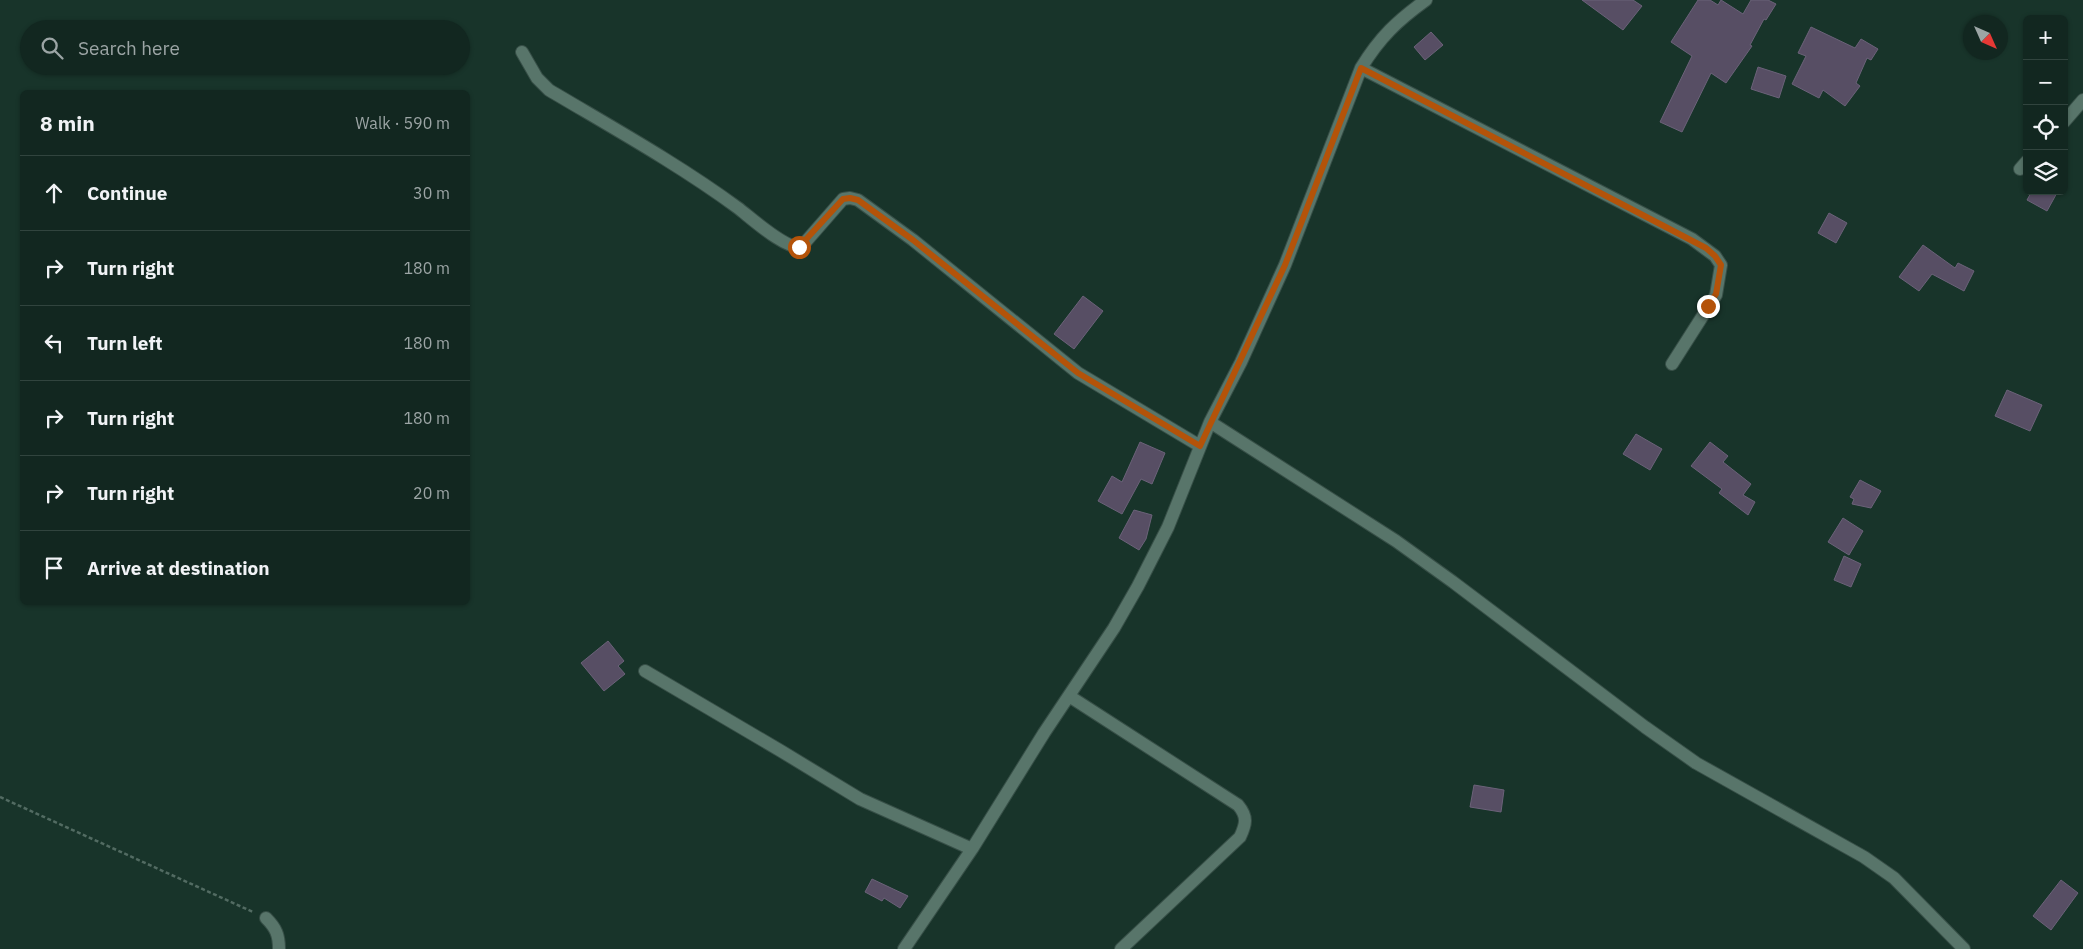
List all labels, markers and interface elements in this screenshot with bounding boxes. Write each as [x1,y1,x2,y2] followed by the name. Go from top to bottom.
[1963,15,2008,60] north arrow
[2023,15,2068,195] map controls
[2023,15,2068,60] button: +
[20,20,470,75] search box
[38,34,66,62] icon: search
[78,36,180,60] text: Search here
[2023,60,2068,105] button: −
[2023,105,2068,150] button: locate
[40,109,95,137] text: 8 min
[355,113,450,133] text: Walk · 590 m
[2023,150,2068,195] button: layers
[40,179,68,207] icon: ahead
[87,181,167,205] text: Continue
[413,183,450,203] text: 30 m
[788,236,811,259] route start
[40,254,68,282] icon: right
[87,256,174,280] text: Turn right
[403,258,450,278] text: 180 m
[1697,295,1720,318] route end
[40,329,68,357] icon: left
[87,331,163,355] text: Turn left
[403,333,450,353] text: 180 m
[40,404,68,432] icon: right
[87,406,174,430] text: Turn right
[403,408,450,428] text: 180 m
[40,479,68,507] icon: right
[87,481,174,505] text: Turn right
[413,483,450,503] text: 20 m
[40,554,68,582] icon: arrive
[87,556,270,580] text: Arrive at destination

